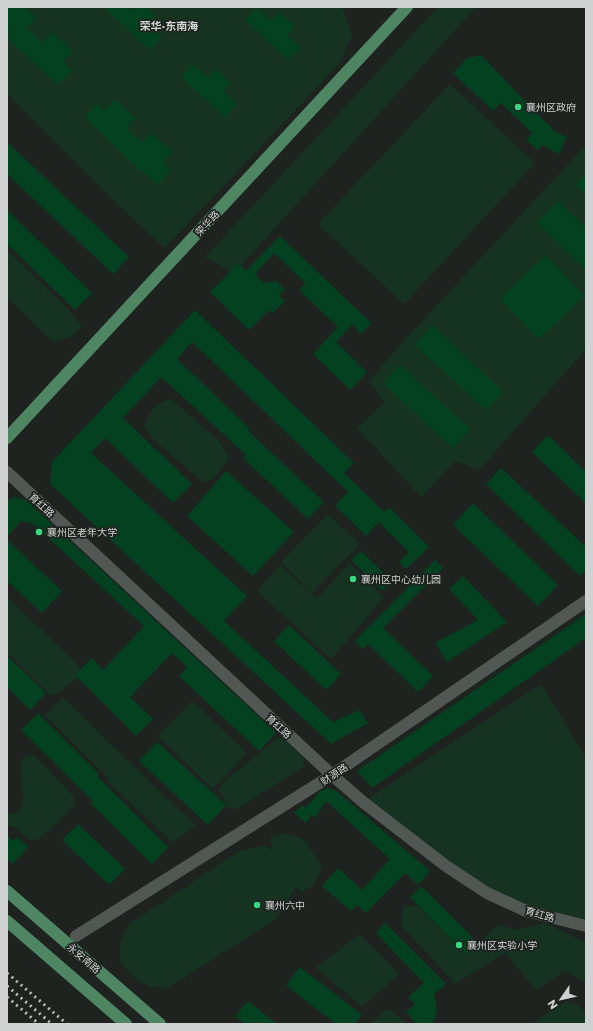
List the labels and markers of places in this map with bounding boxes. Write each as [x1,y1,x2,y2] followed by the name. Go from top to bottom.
[526,100,576,115] place label: 襄州区政府
[513,102,523,112] marker: 襄州区政府
[47,525,117,540] place label: 襄州区老年大学
[34,527,44,537] marker: 襄州区老年大学
[361,572,441,587] place label: 襄州区中心幼儿园
[348,574,358,584] marker: 襄州区中心幼儿园
[265,898,305,913] place label: 襄州六中
[252,900,262,910] marker: 襄州六中
[467,938,537,953] place label: 襄州区实验小学
[454,940,464,950] marker: 襄州区实验小学

